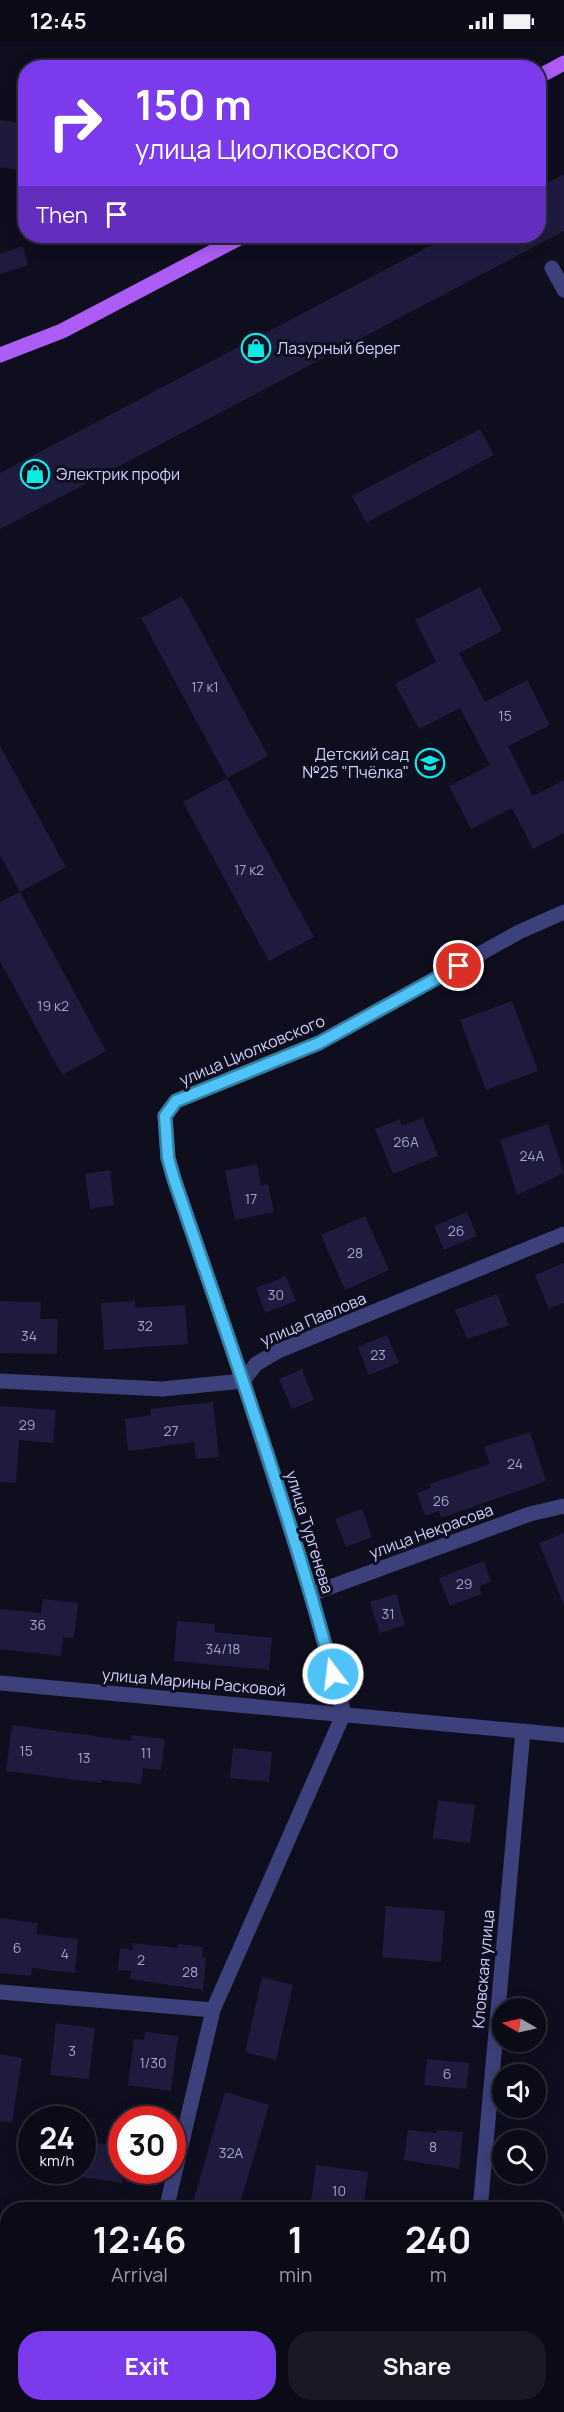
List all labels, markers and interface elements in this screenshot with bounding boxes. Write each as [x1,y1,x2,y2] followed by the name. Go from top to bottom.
[30,6,87,36] text: 12:45
[135,75,252,133] text: 150 m
[36,84,114,162] icon: right
[135,130,399,167] text: улица Циолковского
[100,198,133,231] icon: arrive
[36,200,88,230] text: Then
[240,332,272,364] shop icon: Лазурный берег
[277,337,401,359] place label: Лазурный берег
[19,458,51,490] shop icon: Электрик профи
[56,463,180,485] place label: Электрик профи
[191,677,219,696] house number: 17 к1
[498,706,512,725] house number: 15
[302,743,409,783] place label: Детский сад №25 "Пчёлка"
[414,747,446,779] school or university icon: Детский сад №25 "Пчёлка"
[234,860,264,879] house number: 17 к2
[433,940,484,991] pin
[442,949,475,982] icon: arrive
[37,996,69,1015] house number: 19 к2
[176,1009,328,1091] street label: улица Циолковского
[393,1132,419,1151] house number: 26А
[520,1146,545,1165] house number: 24А
[245,1189,257,1208] house number: 17
[448,1221,464,1240] house number: 26
[347,1243,363,1262] house number: 28
[268,1285,284,1304] house number: 30
[257,1287,369,1351] street label: улица Павлова
[137,1316,153,1335] house number: 32
[21,1326,37,1345] house number: 34
[370,1345,386,1364] house number: 23
[19,1415,35,1434] house number: 29
[163,1421,179,1440] house number: 27
[507,1454,523,1473] house number: 24
[281,1468,339,1596] street label: улица Тургенева
[433,1491,449,1510] house number: 26
[366,1498,496,1564] street label: улица Некрасова
[456,1574,472,1593] house number: 29
[381,1604,395,1623] house number: 31
[30,1615,46,1634] house number: 36
[205,1639,241,1658] house number: 34/18
[301,1642,365,1706] position arrow
[101,1663,287,1701] street label: улица Марины Расковой
[19,1741,33,1760] house number: 15
[141,1743,151,1762] house number: 11
[77,1748,91,1767] house number: 13
[467,1909,499,2029] street label: Кловская улица
[13,1938,21,1957] house number: 6
[61,1944,69,1963] house number: 4
[137,1950,145,1969] house number: 2
[182,1962,198,1981] house number: 28
[492,1998,546,2052] north arrow
[492,1998,546,2184] map controls
[68,2041,76,2060] house number: 3
[139,2053,167,2072] house number: 1/30
[443,2064,451,2083] house number: 6
[492,2064,546,2118] button: sound
[108,2106,186,2184] speed limit sign: 30
[39,2117,75,2158] text: 24
[492,2130,546,2184] button: search
[429,2137,437,2156] house number: 8
[219,2143,243,2162] house number: 32А
[40,2150,74,2171] text: km/h
[332,2181,346,2200] house number: 10
[93,2215,186,2264] text: 12:46
[288,2215,304,2264] text: 1
[405,2215,471,2264] text: 240
[111,2261,168,2288] text: Arrival
[279,2261,313,2288] text: min
[430,2261,447,2288] text: m
[18,2331,276,2400] button: Exit
[288,2331,546,2400] button: Share

